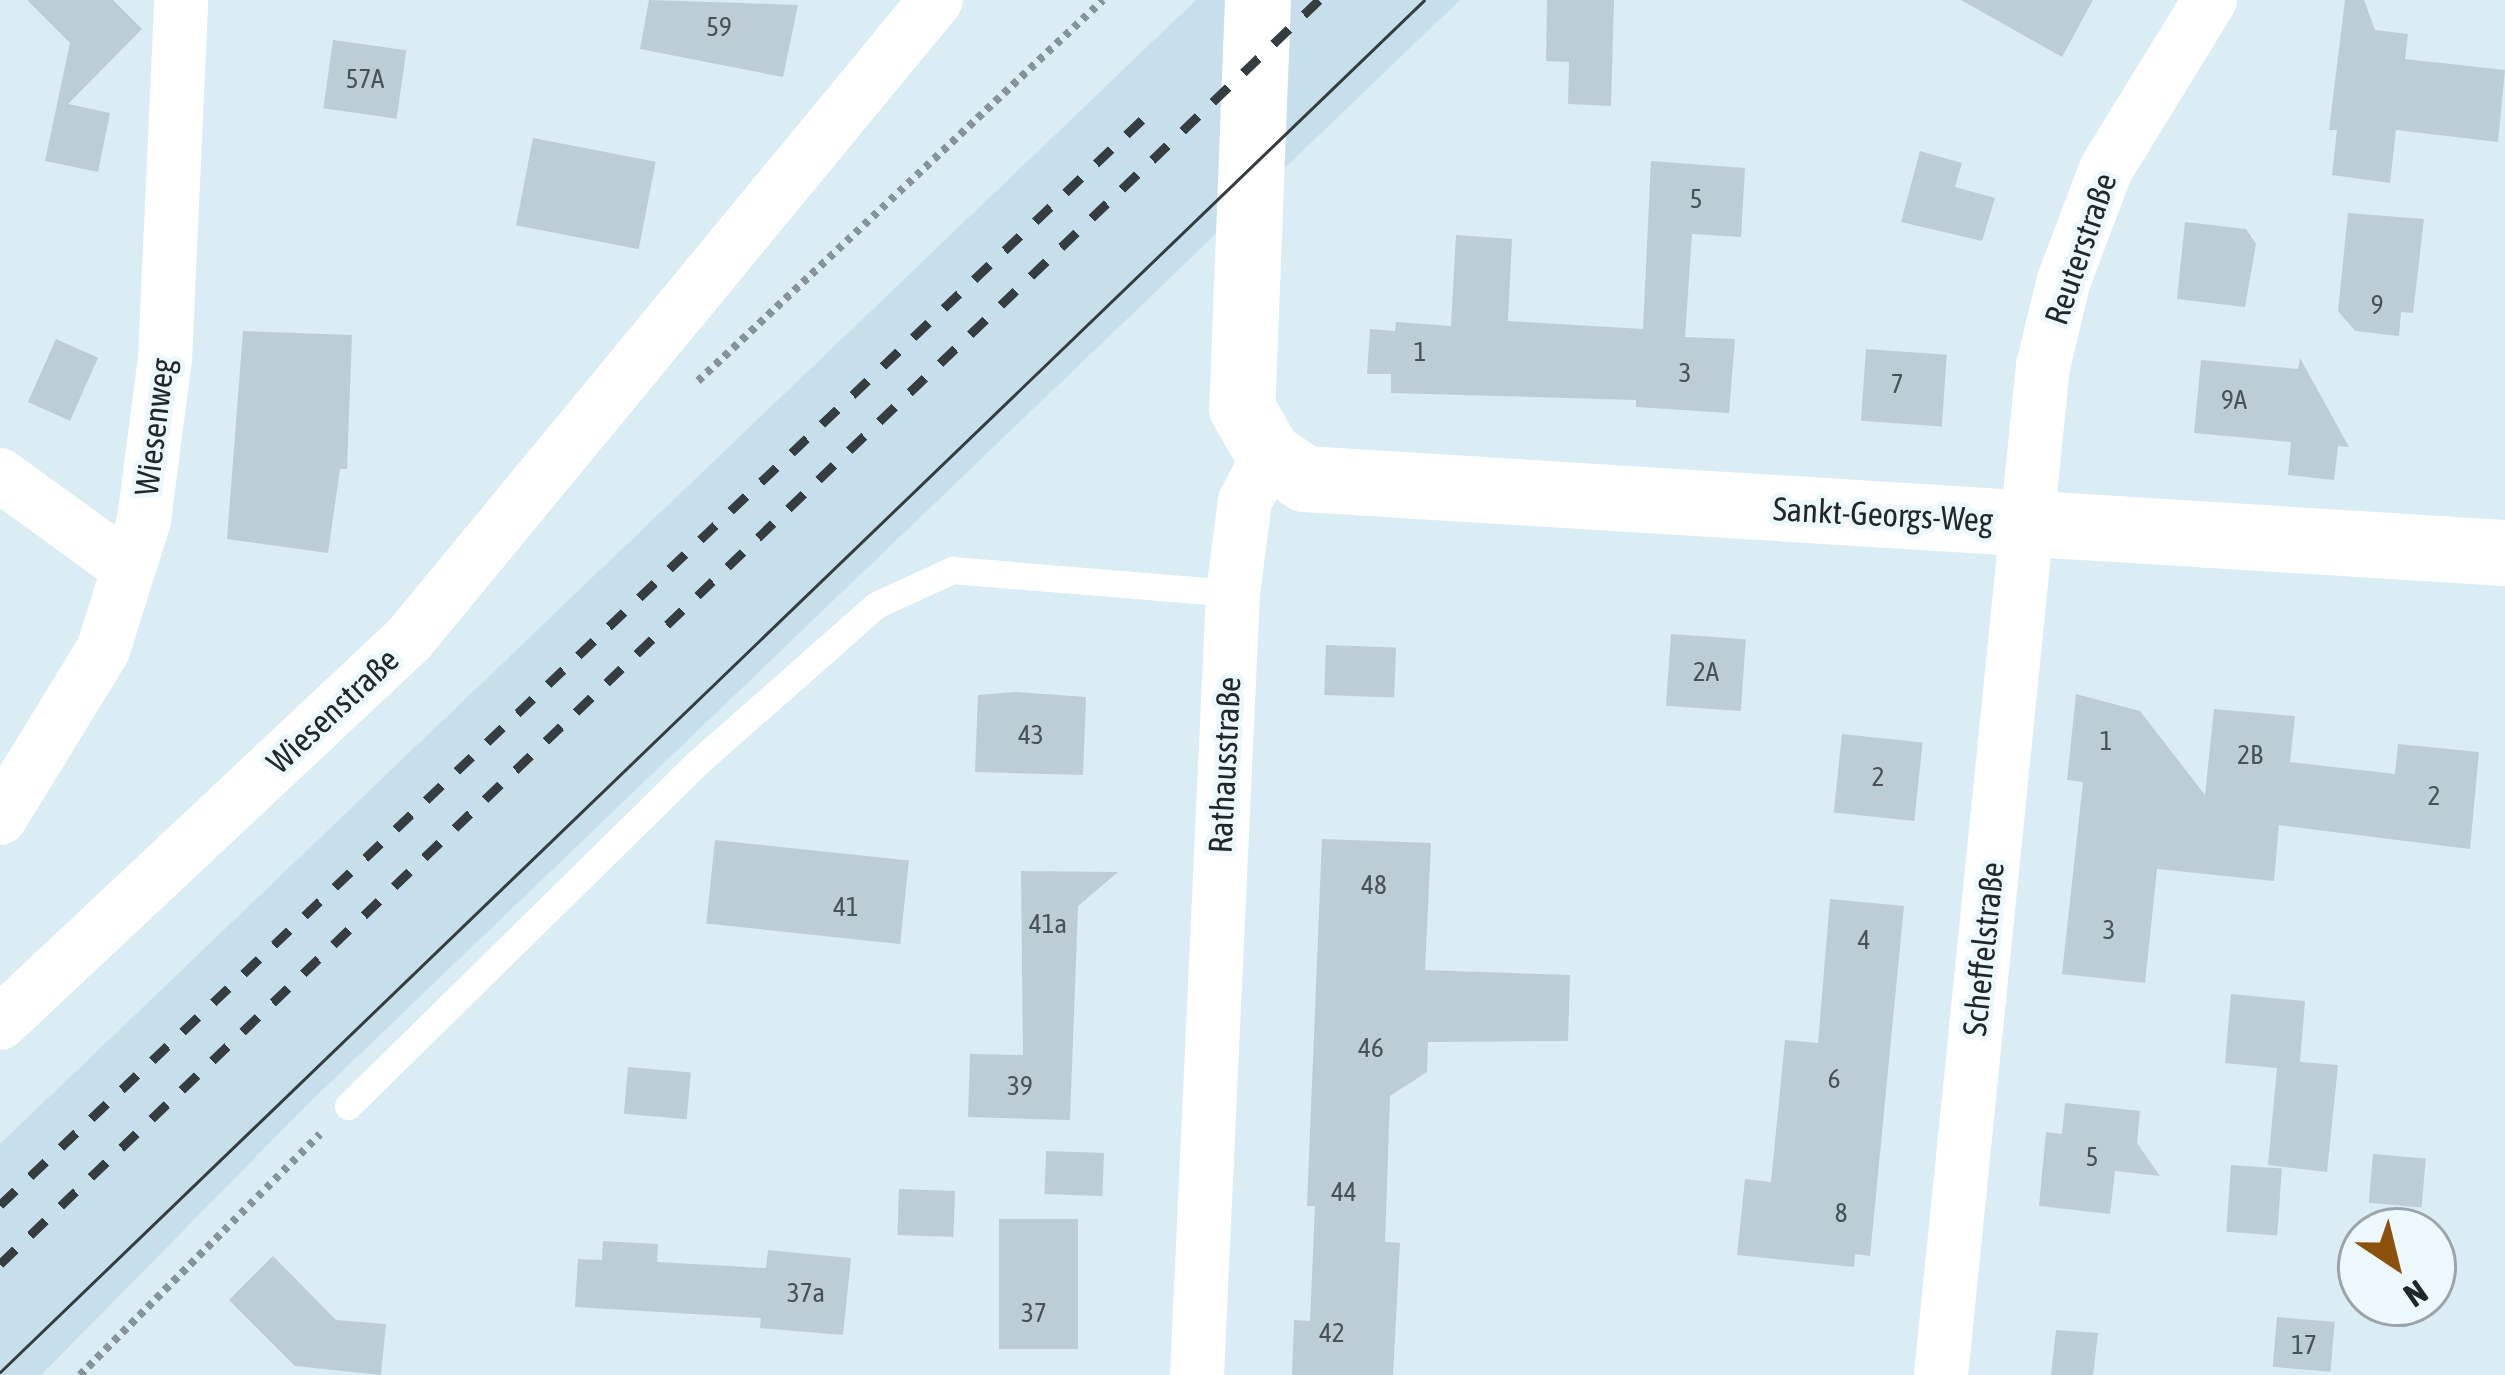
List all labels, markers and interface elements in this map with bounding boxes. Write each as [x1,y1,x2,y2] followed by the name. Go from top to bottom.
[706,11,732,43] house number: 59
[346,63,384,95] house number: 57A
[2037,168,2125,330] street label: Reuterstraße
[1690,183,1702,215] house number: 5
[2371,289,2383,321] house number: 9
[1414,336,1426,368] house number: 1
[127,356,183,498] street label: Wiesenweg
[1679,357,1691,389] house number: 3
[1891,368,1903,400] house number: 7
[2221,384,2247,416] house number: 9A
[1772,489,1994,541] street label: Sankt-Georgs-Weg
[259,640,407,782] street label: Wiesenstraße
[1693,656,1719,688] house number: 2A
[1201,676,1249,854] street label: Rathausstraße
[1018,719,1044,751] house number: 43
[2100,725,2112,757] house number: 1
[2237,739,2263,771] house number: 2B
[1872,761,1884,793] house number: 2
[2428,780,2440,812] house number: 2
[1955,860,2013,1038] street label: Scheffelstraße
[1361,869,1387,901] house number: 48
[833,891,859,923] house number: 41
[1029,908,1067,940] house number: 41a
[2103,914,2115,946] house number: 3
[1858,924,1870,956] house number: 4
[1358,1032,1384,1064] house number: 46
[1828,1063,1840,1095] house number: 6
[1007,1070,1033,1102] house number: 39
[2086,1141,2098,1173] house number: 5
[1331,1176,1357,1208] house number: 44
[1835,1197,1847,1229] house number: 8
[2337,1207,2457,1327] north arrow
[2397,1273,2435,1315] text: N
[787,1277,825,1309] house number: 37a
[1021,1297,1047,1329] house number: 37
[1319,1317,1345,1349] house number: 42
[2291,1329,2317,1361] house number: 17

